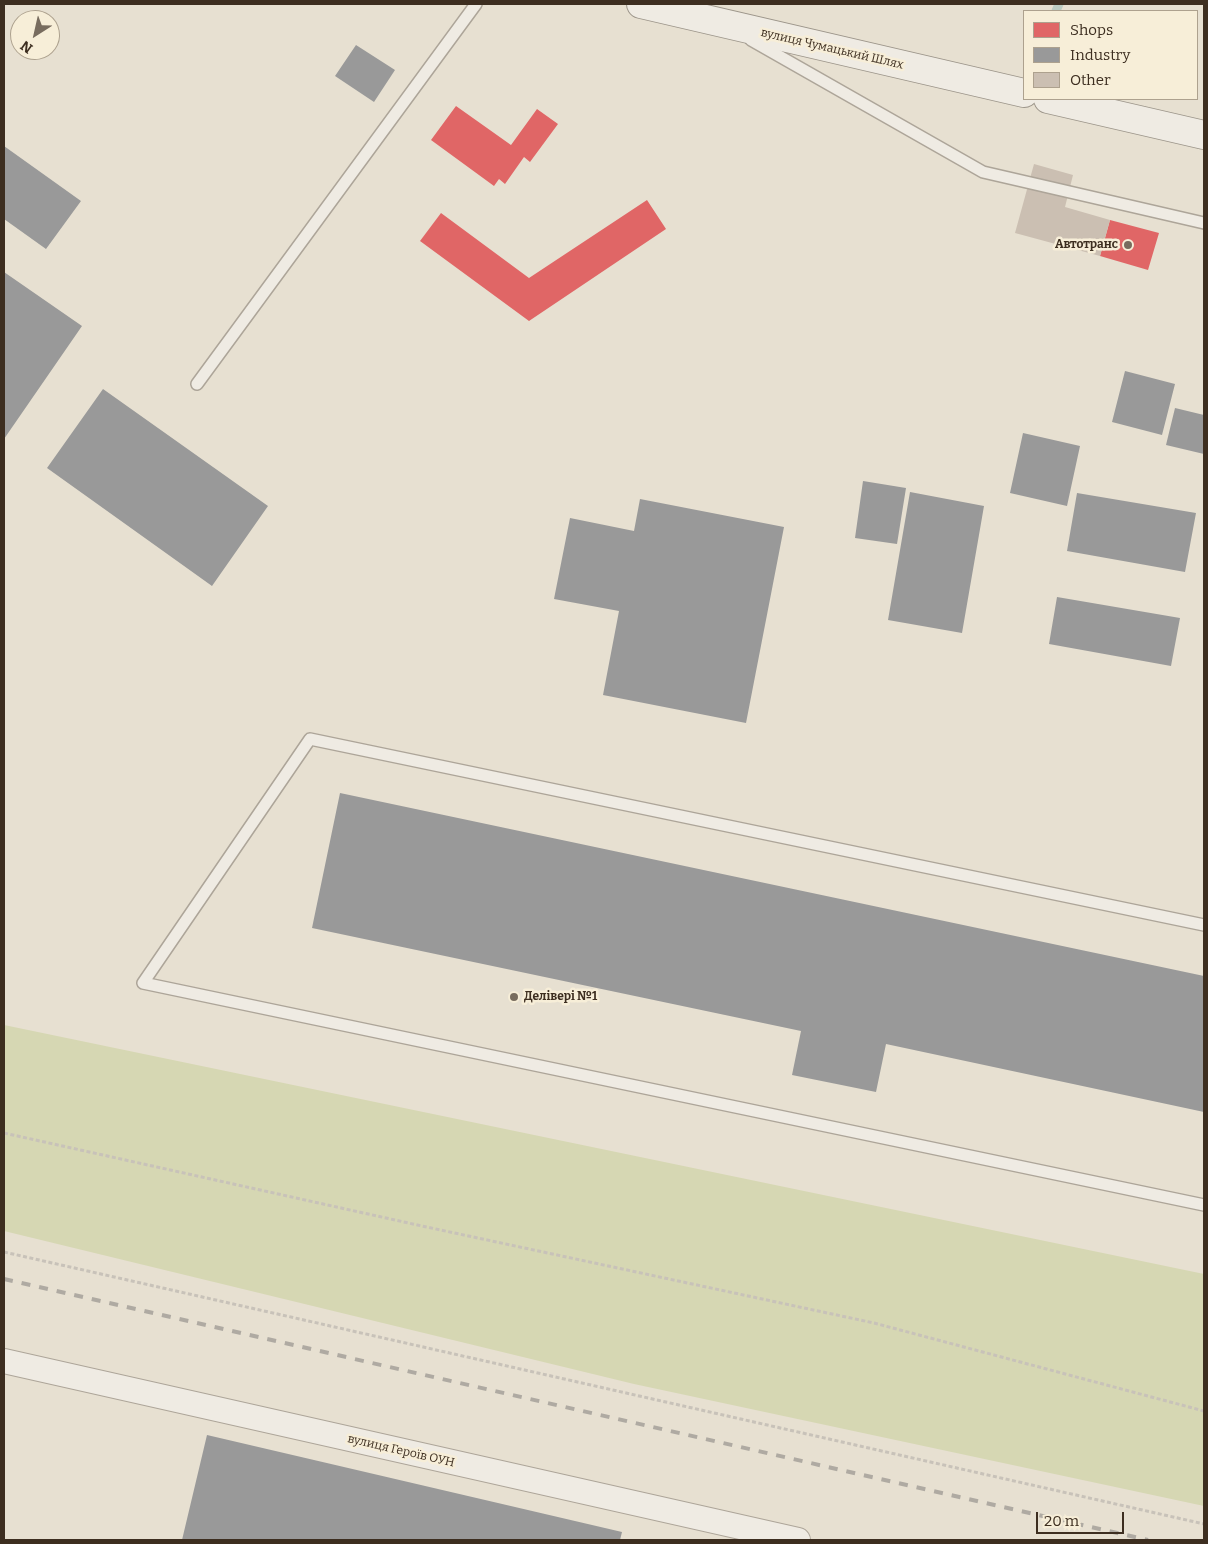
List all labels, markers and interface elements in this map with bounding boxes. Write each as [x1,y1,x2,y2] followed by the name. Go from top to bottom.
[10,10,60,60] north arrow
[1023,10,1198,100] legend
[1070,21,1113,39] text: Shops
[759,26,905,72] street label: вулиця Чумацький Шлях
[17,37,36,57] text: N
[1070,46,1130,64] text: Industry
[1070,71,1111,89] text: Other
[1055,238,1118,252] place label: Автотранс
[1122,239,1134,251] marker: Автотранс
[524,990,597,1004] place label: Делівері №1
[508,991,520,1003] marker: Делівері №1
[346,1432,456,1470] street label: вулиця Героїв ОУН
[1038,1502,1126,1534] scale bar
[1044,1512,1079,1530] text: 20 m

